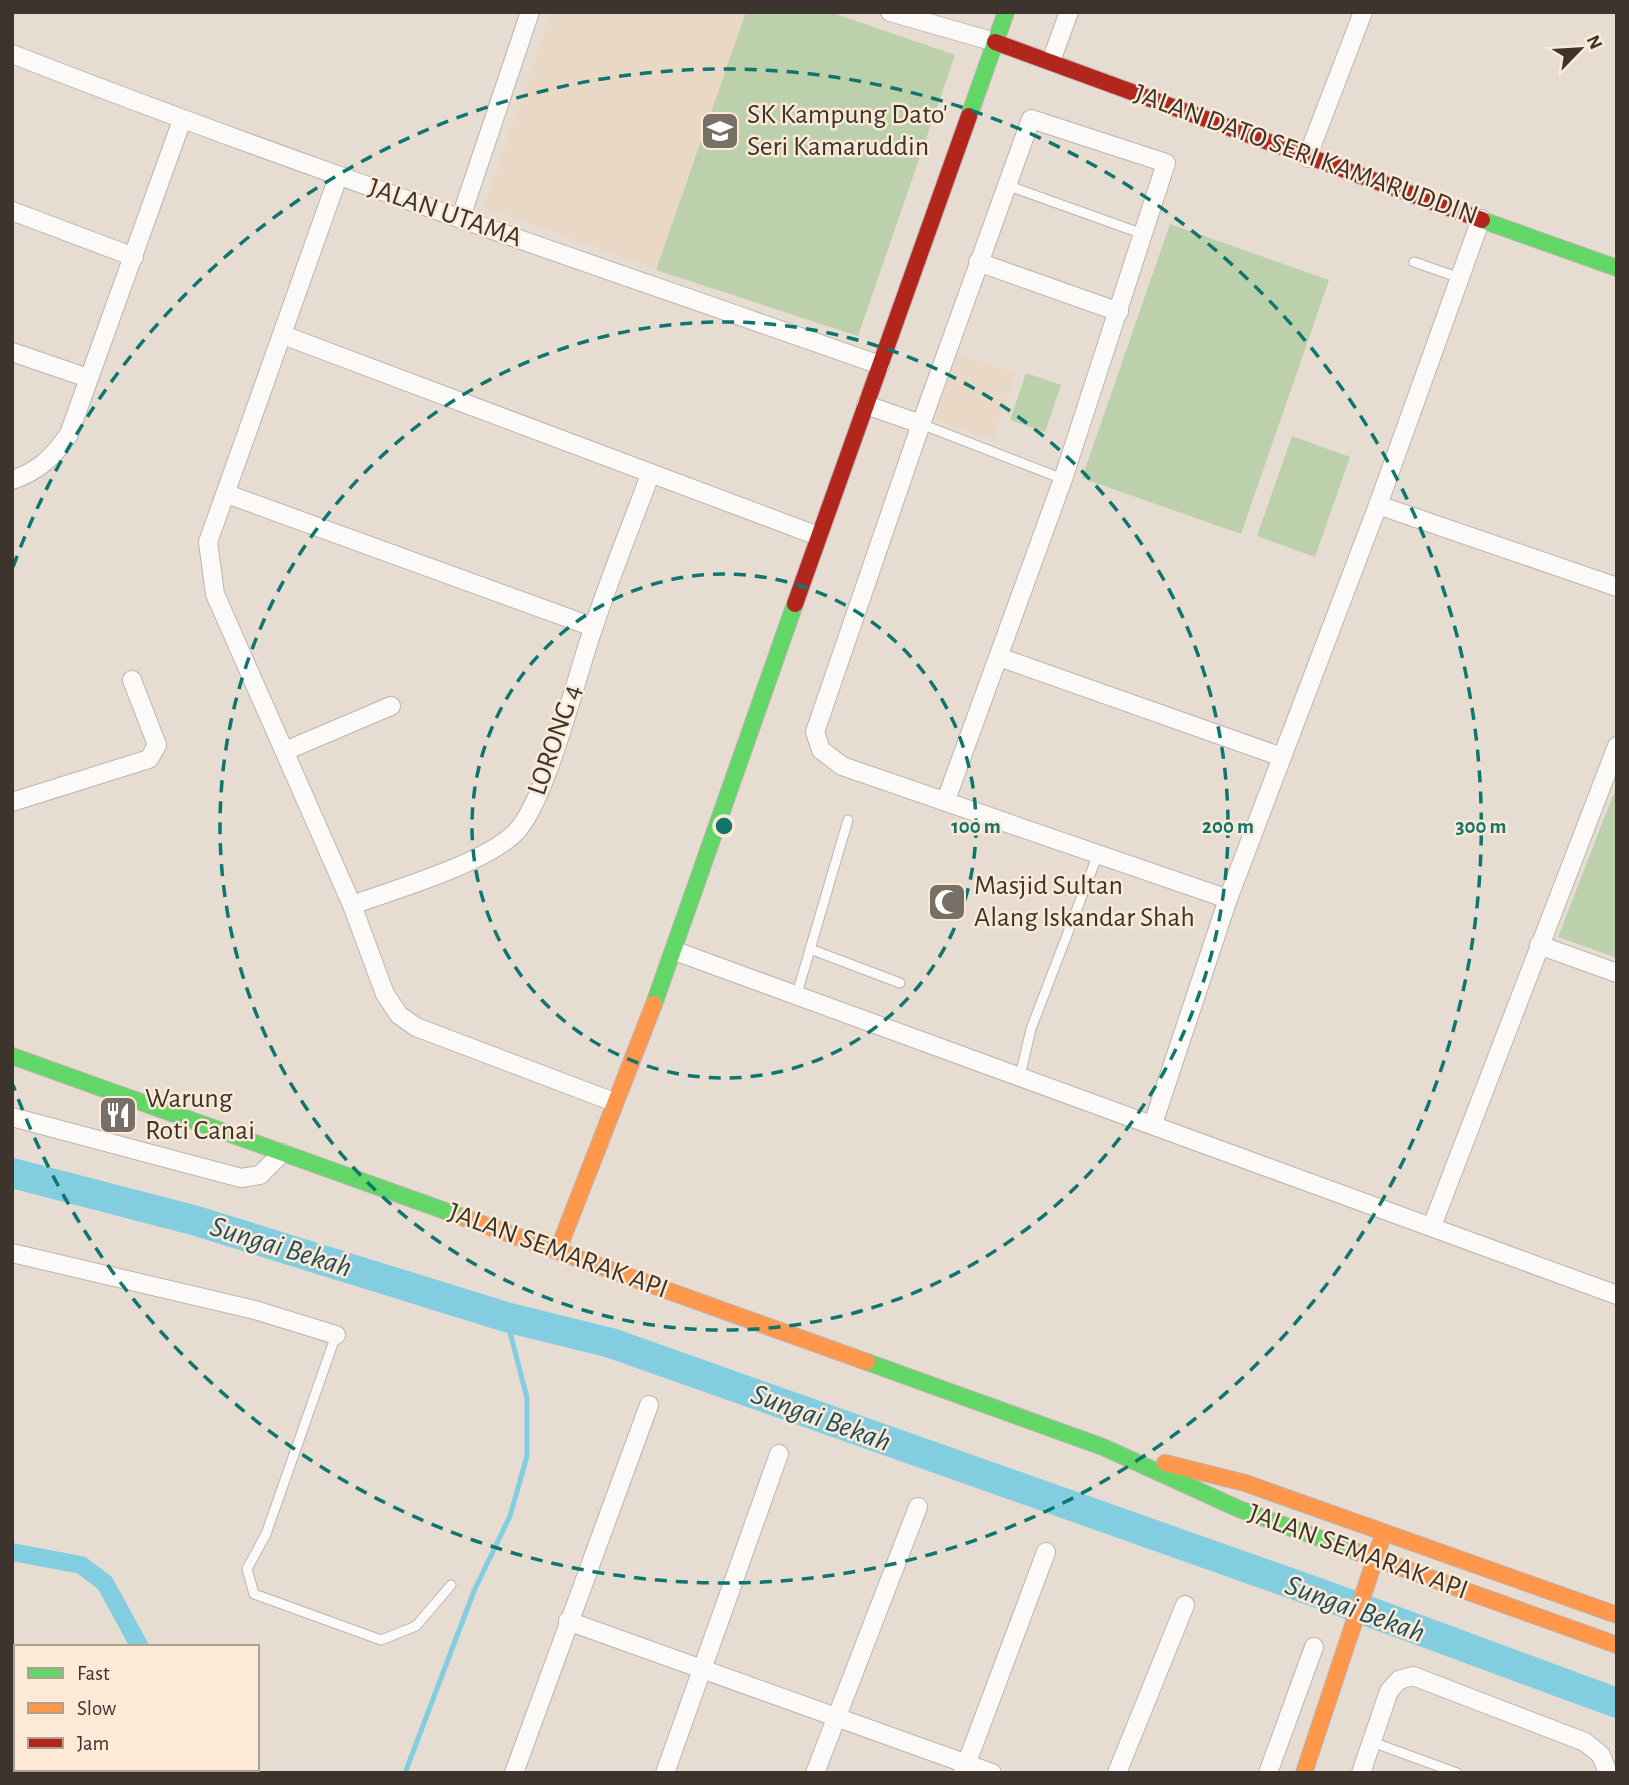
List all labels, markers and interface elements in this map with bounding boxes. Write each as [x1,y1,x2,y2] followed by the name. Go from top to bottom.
[1545,14,1615,84] north arrow
[1583,32,1605,52] text: N
[1131,80,1481,230] street label: JALAN DATO SERI KAMARUDDIN
[747,101,948,161] place label: SK Kampung Dato' Seri Kamaruddin
[699,110,741,152] school or university icon: SK Kampung Dato' Seri Kamaruddin
[365,174,525,252] street label: JALAN UTAMA
[523,681,587,799] street label: LORONG 4
[712,814,736,838] centre of rings
[951,816,1001,837] text: 100 m
[1202,816,1254,837] text: 200 m
[1455,816,1507,837] text: 300 m
[974,872,1195,932] place label: Masjid Sultan Alang Iskandar Shah
[926,881,968,923] mosque icon: Masjid Sultan Alang Iskandar Shah
[145,1085,255,1145] place label: Warung Roti Canai
[97,1094,139,1136] restaurant icon: Warung Roti Canai
[445,1198,671,1304] street label: JALAN SEMARAK API
[207,1211,355,1283] water label: Sungai Bekah
[747,1379,895,1457] water label: Sungai Bekah
[1245,1499,1471,1605] street label: JALAN SEMARAK API
[1281,1570,1429,1648] water label: Sungai Bekah
[14,1645,259,1771] legend
[77,1663,110,1684] text: Fast
[77,1698,116,1719] text: Slow
[77,1733,109,1754] text: Jam

